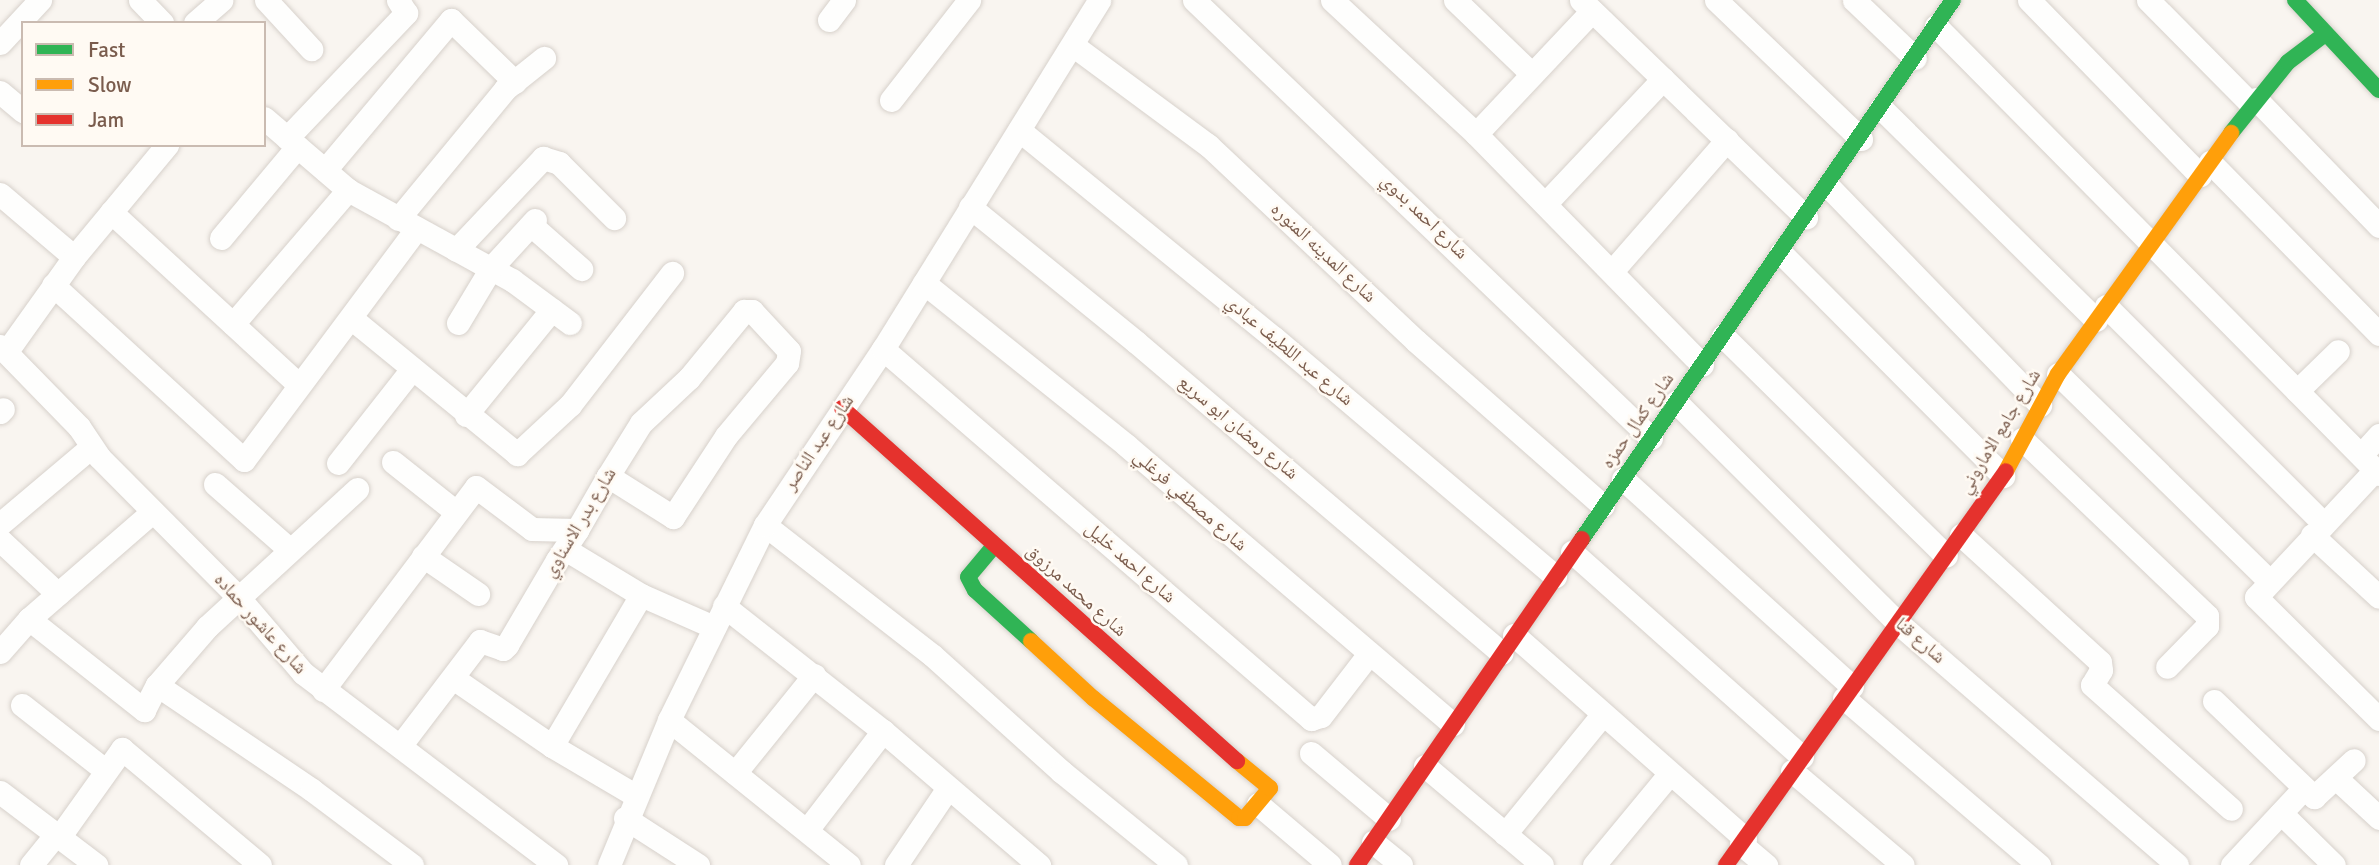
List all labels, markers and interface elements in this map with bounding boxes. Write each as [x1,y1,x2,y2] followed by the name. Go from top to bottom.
[21,21,266,147] legend
[88,37,125,63] text: Fast
[88,72,132,98] text: Slow
[88,107,124,133] text: Jam
[1376,170,1472,264] street label: شارع احمد بدوي
[1265,198,1381,308] street label: شارع المدينه المنوره
[1220,291,1358,411] street label: شارع عبد اللطيف عبادي
[1954,366,2046,498] street label: شارع جامع الاماروني
[1597,369,1679,473] street label: شارع كمال حمزه
[1173,371,1303,485] street label: شارع رمضان ابو سريع
[779,391,859,495] street label: شارع عبد الناصر
[1128,445,1252,557] street label: شارع مصطفي فرغلي
[538,464,622,582] street label: شارع بدر الاسناوي
[1080,517,1180,609] street label: شارع احمد خليل
[1021,540,1131,642] street label: شارع محمد مرزوق
[209,569,311,679] street label: شارع عاشور حماده
[1890,613,1950,669] street label: شارع قنا

